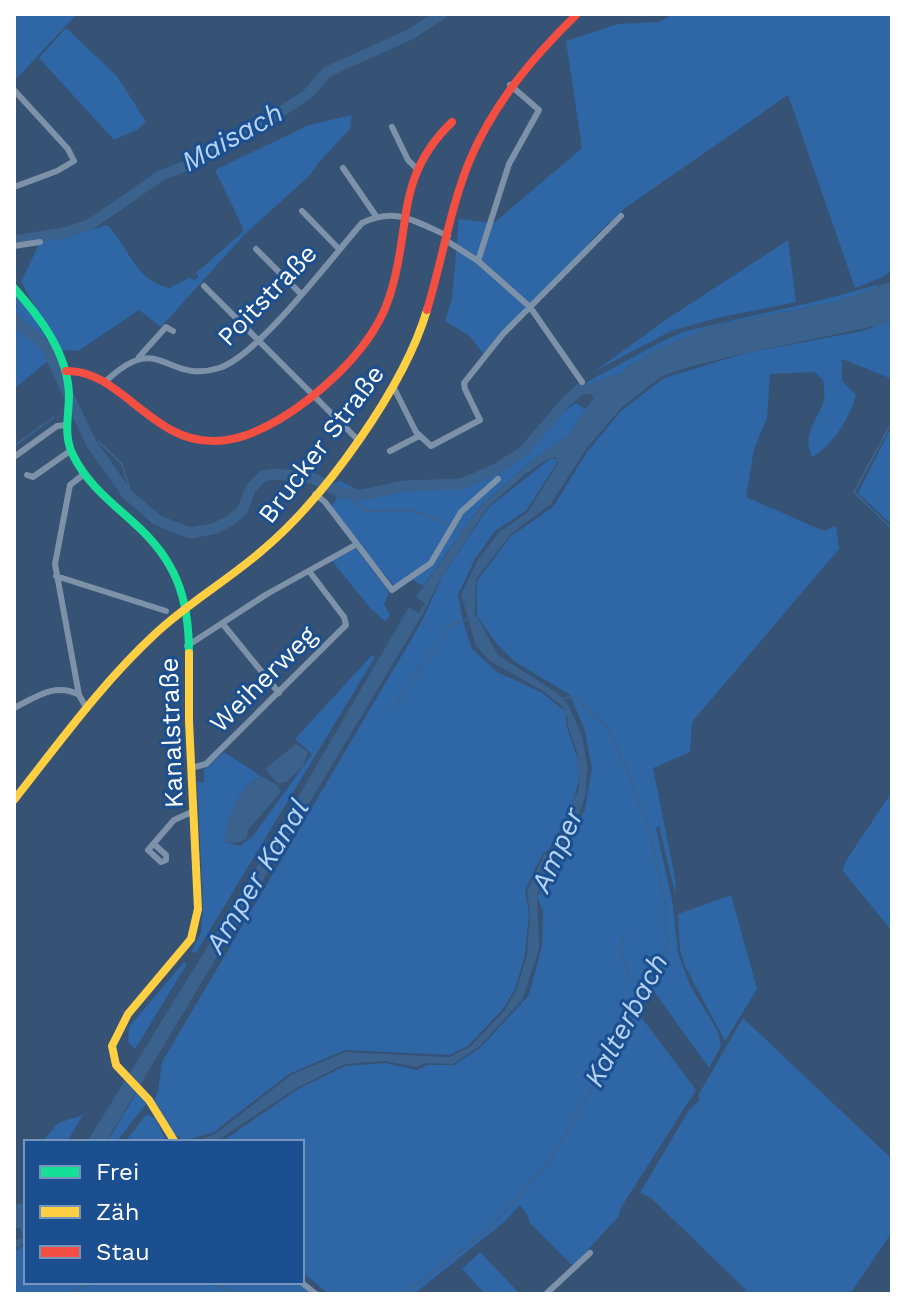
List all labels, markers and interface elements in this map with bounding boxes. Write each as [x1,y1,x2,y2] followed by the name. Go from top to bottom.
[176,96,288,178] water label: Maisach
[211,238,323,352] street label: Poitstraße
[252,359,390,529] street label: Brucker Straße
[204,620,322,738] street label: Weiherweg
[153,657,189,809] street label: Kanalstraße
[198,793,316,960] water label: Amper Kanal
[524,802,590,898] water label: Amper
[577,948,675,1092] water label: Kalterbach
[24,1140,304,1284] legend
[96,1158,139,1186] text: Frei
[96,1198,140,1226] text: Zäh
[96,1238,150,1266] text: Stau

